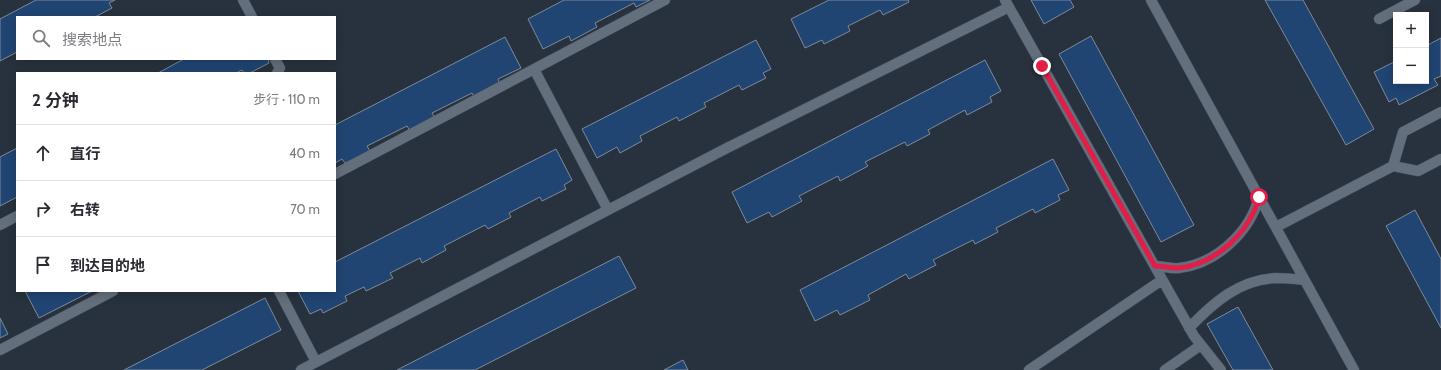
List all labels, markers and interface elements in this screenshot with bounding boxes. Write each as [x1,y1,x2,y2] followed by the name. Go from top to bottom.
[1393,12,1429,84] map controls
[1393,12,1429,48] button: +
[16,16,336,60] search box
[30,27,52,49] icon: search
[62,31,122,49] text: 搜索地点
[1393,48,1429,84] button: −
[1033,57,1051,75] route end
[32,90,79,110] text: 2 分钟
[253,91,320,107] text: 步行 · 110 m
[32,142,54,164] icon: ahead
[70,145,100,163] text: 直行
[289,145,320,161] text: 40 m
[1250,188,1268,206] route start
[32,198,54,220] icon: right
[70,201,100,219] text: 右转
[290,201,320,217] text: 70 m
[32,254,54,276] icon: arrive
[70,257,145,275] text: 到达目的地

